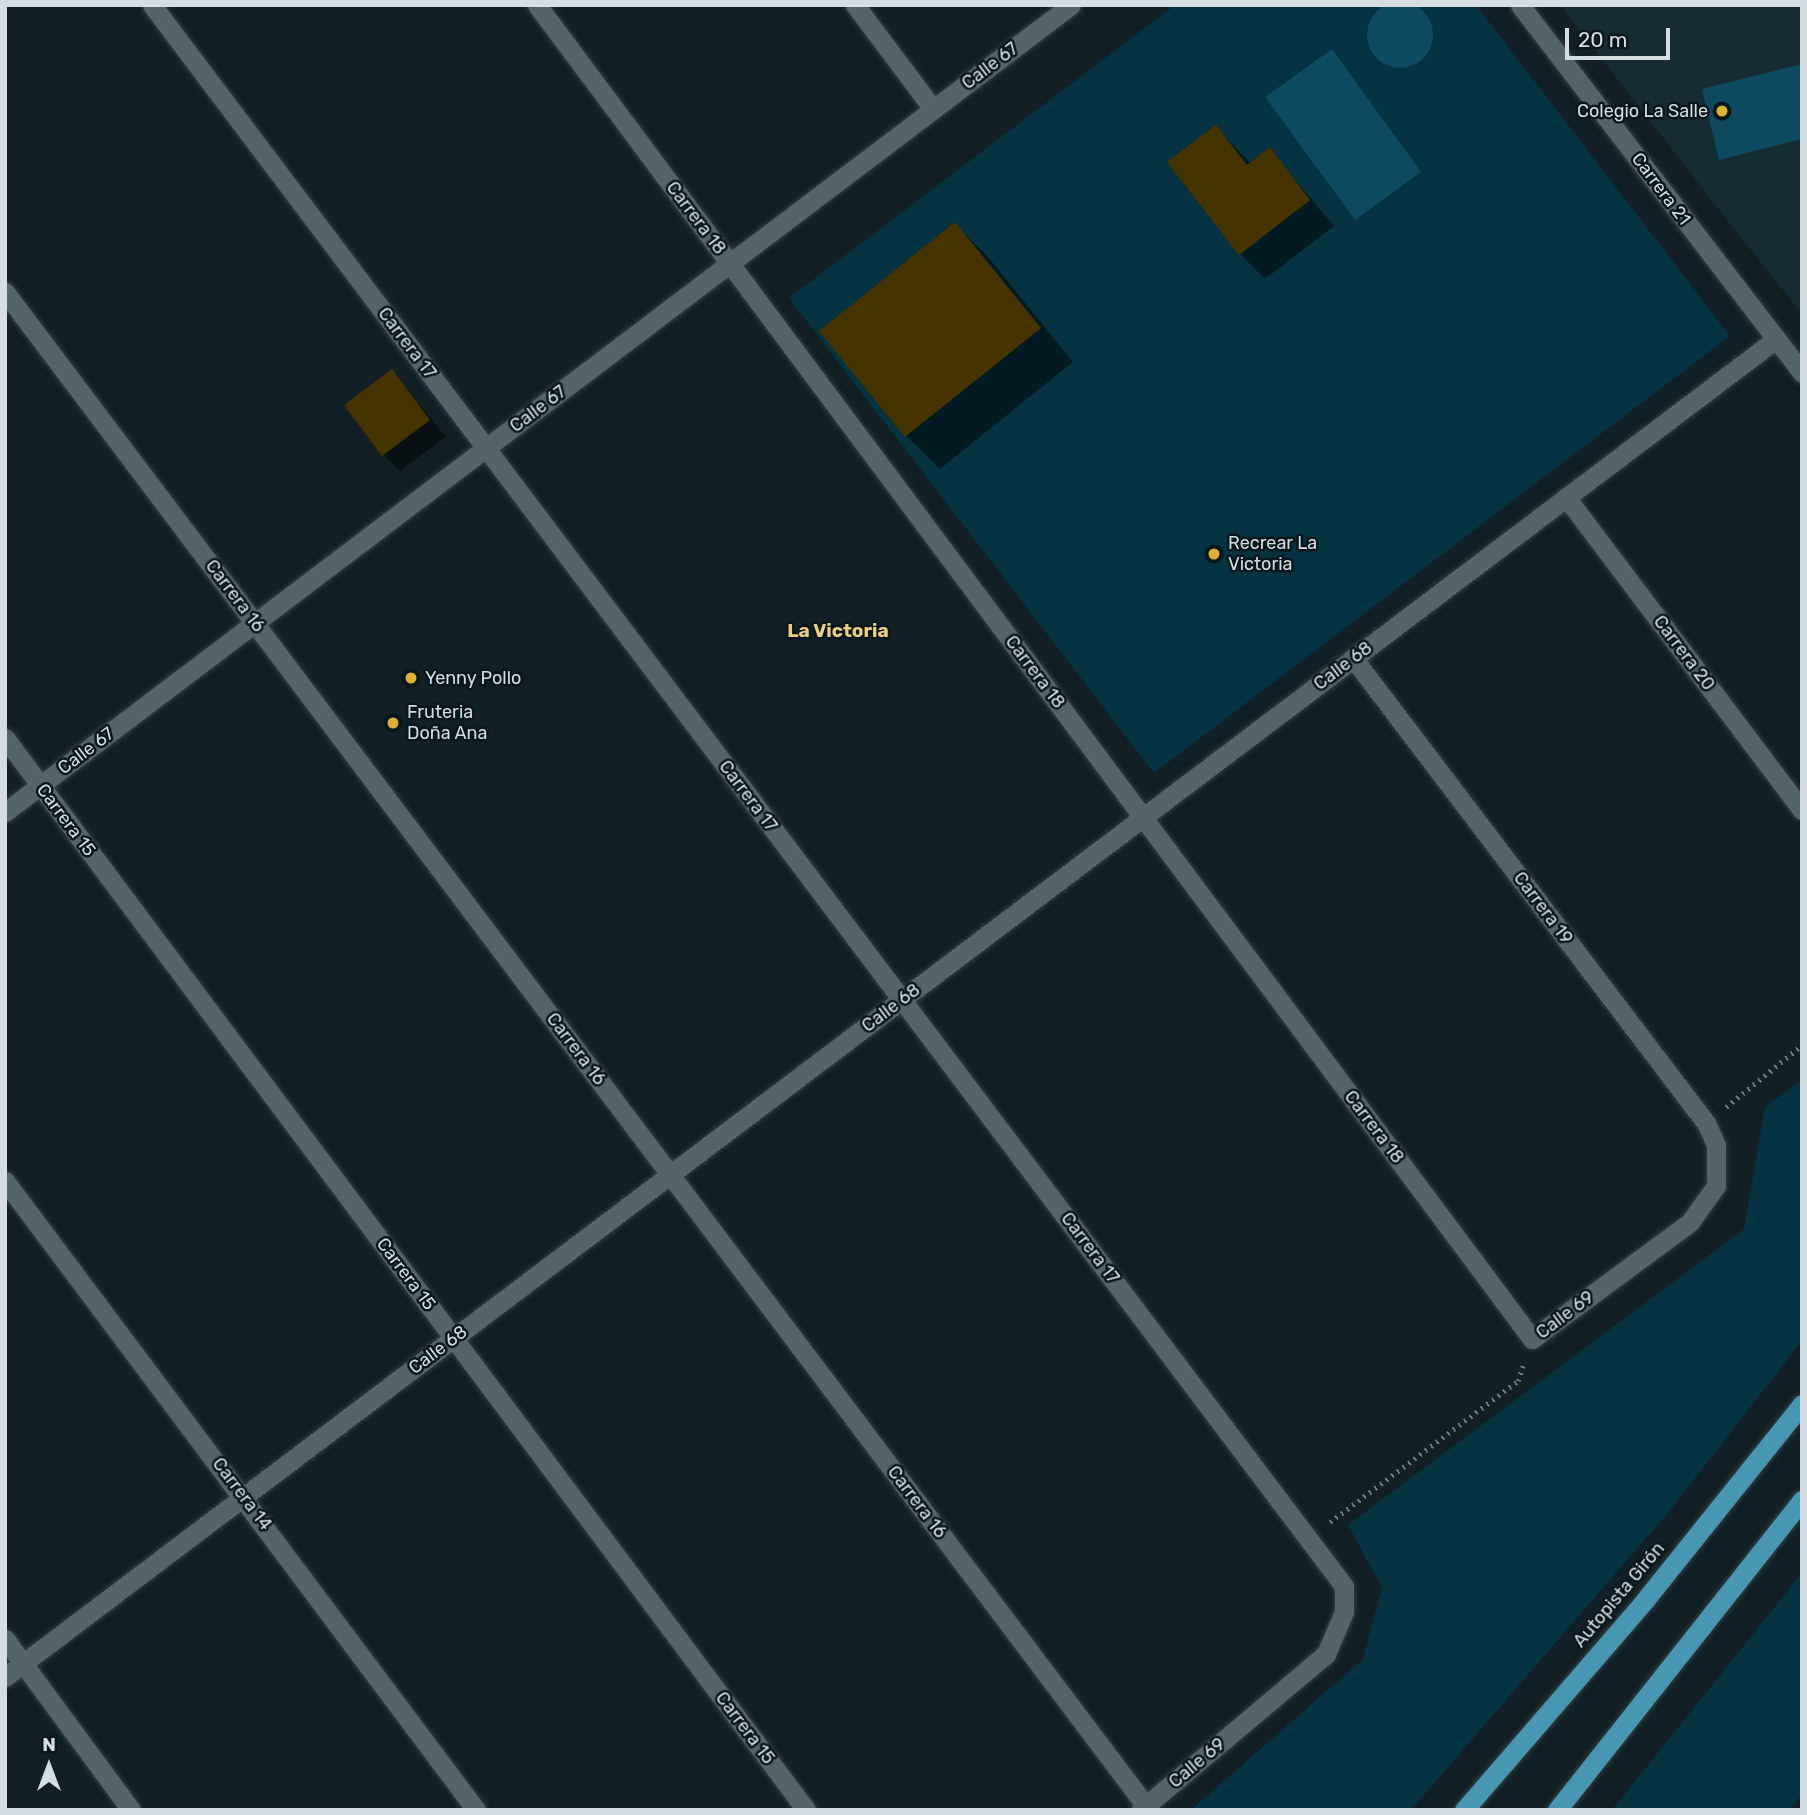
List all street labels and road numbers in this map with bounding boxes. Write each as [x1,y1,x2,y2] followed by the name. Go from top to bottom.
[958,38,1022,94] street label: Calle 67
[1627,149,1695,229] street label: Carrera 21
[662,177,730,259] street label: Carrera 18
[373,303,441,383] street label: Carrera 17
[506,381,570,437] street label: Calle 67
[201,556,269,636] street label: Carrera 16
[1649,611,1719,695] street label: Carrera 20
[1001,631,1069,713] street label: Carrera 18
[1310,637,1376,695] street label: Calle 68
[54,723,118,779] street label: Calle 67
[714,756,782,836] street label: Carrera 17
[32,780,100,860] street label: Carrera 15
[1509,868,1577,948] street label: Carrera 19
[858,979,924,1037] street label: Calle 68
[542,1009,610,1089] street label: Carrera 16
[1340,1086,1408,1168] street label: Carrera 18
[1056,1208,1124,1288] street label: Carrera 17
[372,1234,440,1314] street label: Carrera 15
[1532,1286,1598,1344] street label: Calle 69
[405,1321,471,1379] street label: Calle 68
[208,1453,276,1535] street label: Carrera 14
[883,1462,951,1542] street label: Carrera 16
[1569,1538,1669,1652] street label: Autopista Girón
[711,1688,779,1768] street label: Carrera 15
[1165,1733,1229,1793] street label: Calle 69

